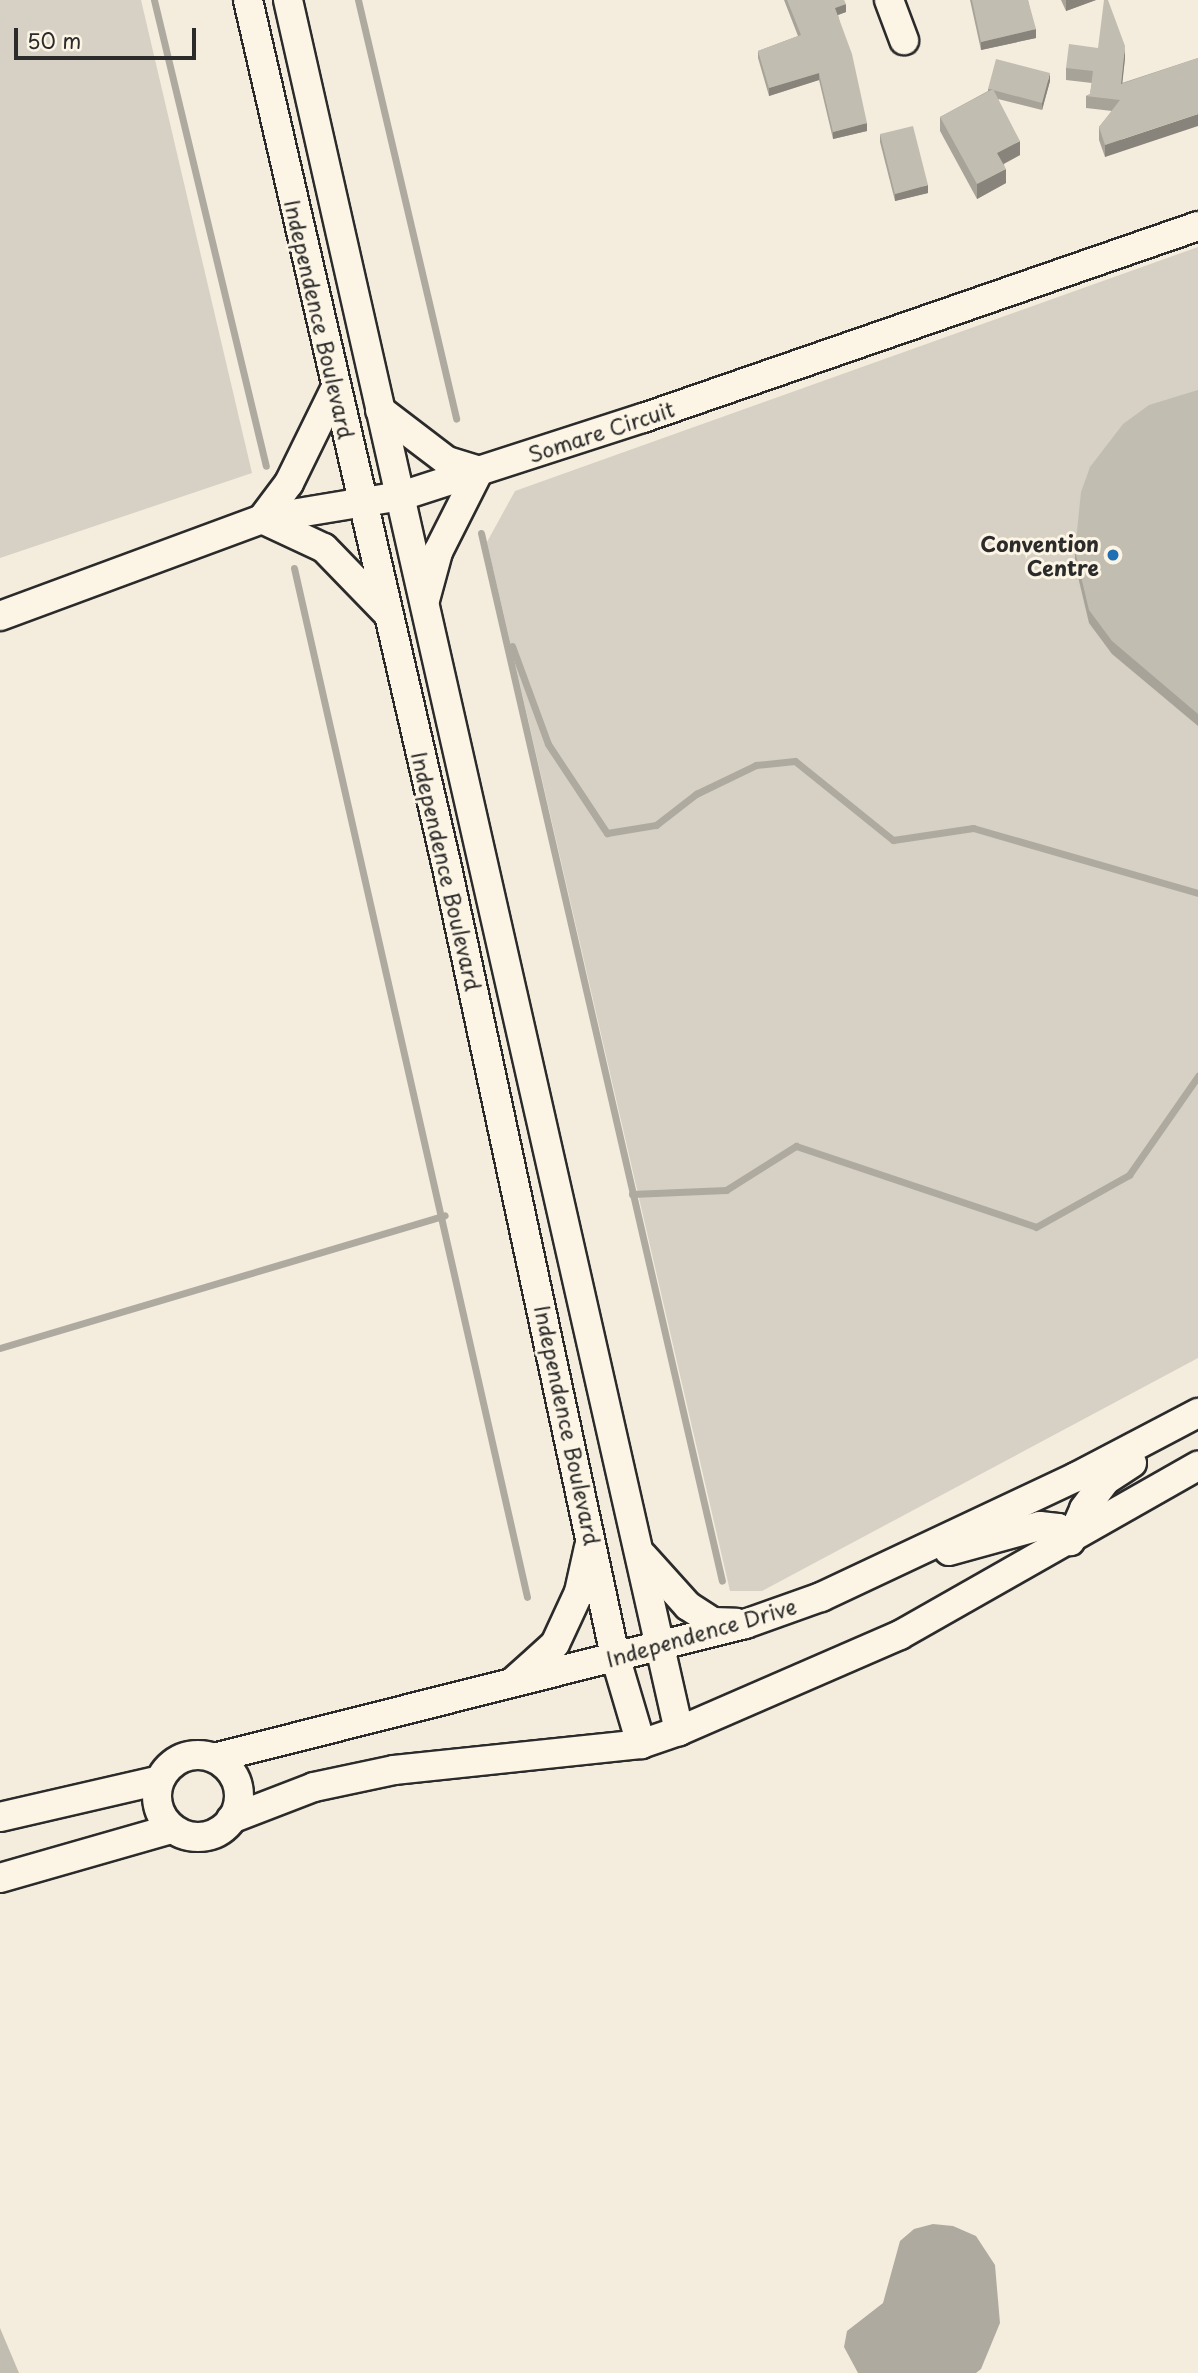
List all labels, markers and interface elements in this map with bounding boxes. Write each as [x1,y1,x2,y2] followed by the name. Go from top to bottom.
[18,14,200,58] scale bar
[27,24,81,56] text: 50 m
[280,197,360,441] street label: Independence Boulevard
[524,395,678,467] street label: Somare Circuit
[980,530,1099,580] place label: Convention Centre
[1105,547,1121,563] marker: Convention Centre
[407,749,487,993] street label: Independence Boulevard
[530,1303,606,1547] street label: Independence Boulevard
[602,1593,800,1671] street label: Independence Drive

